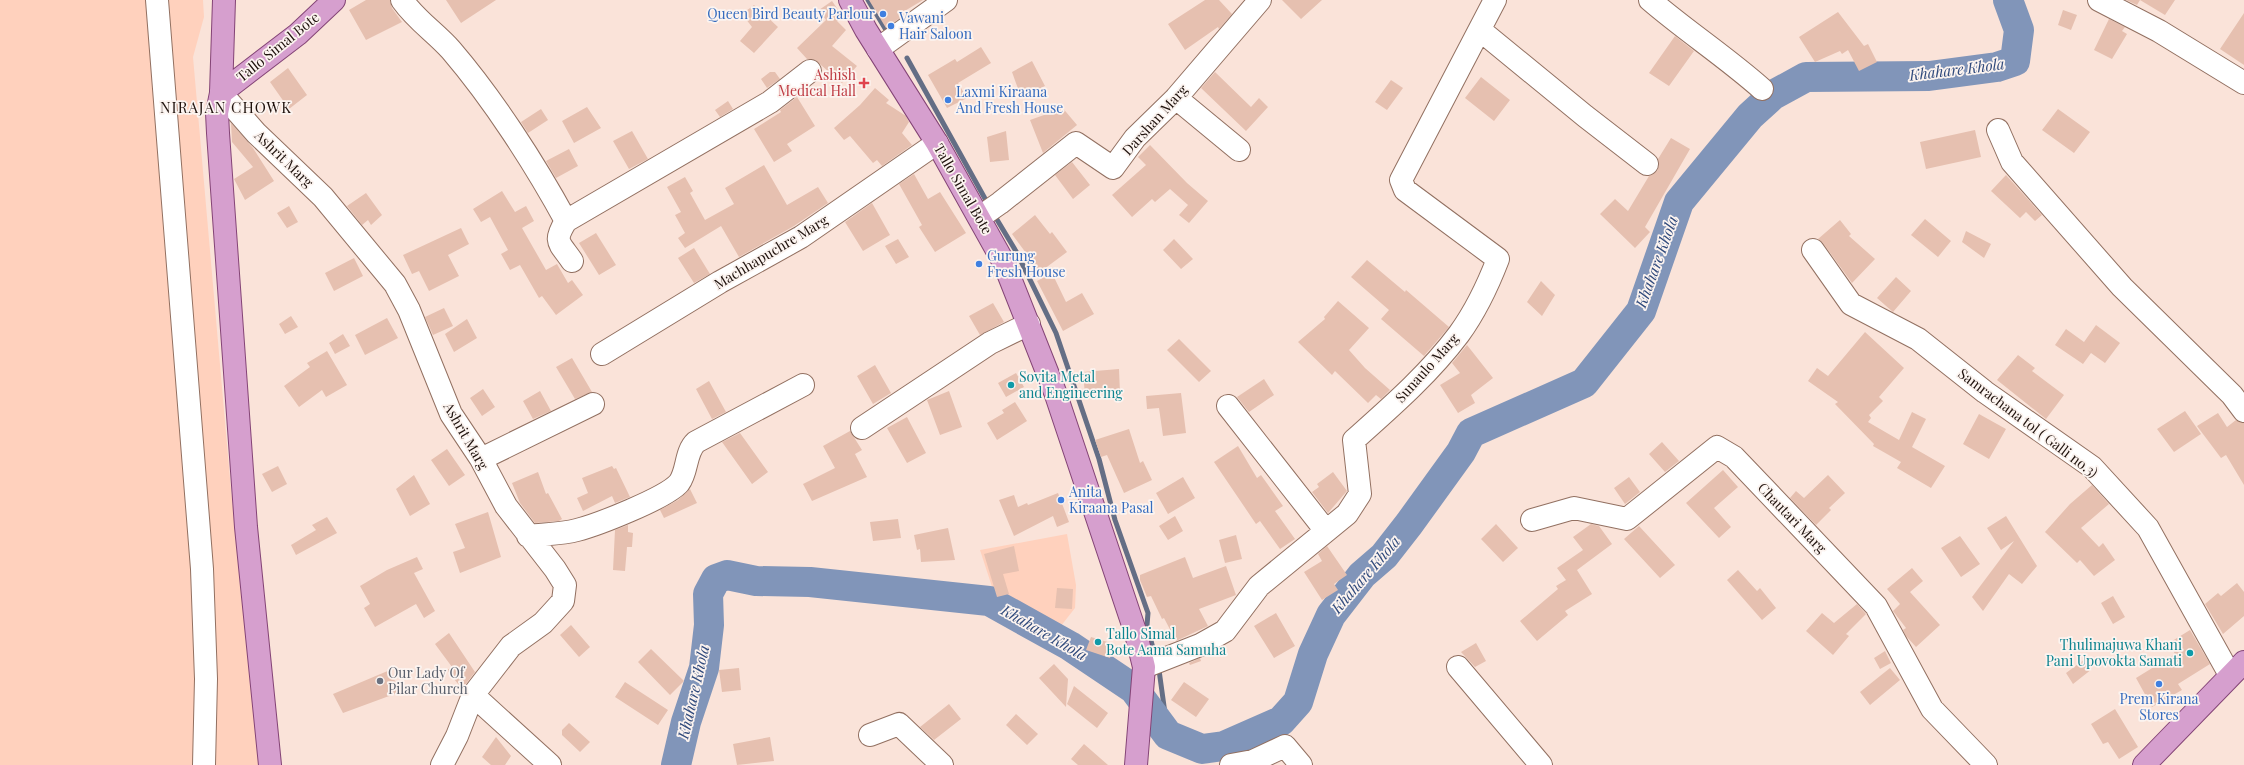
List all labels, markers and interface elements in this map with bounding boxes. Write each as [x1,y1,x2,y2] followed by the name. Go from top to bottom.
[707,4,876,23] place label: Queen Bird Beauty Parlour
[232,7,323,86] street label: Tallo Simal Bote
[898,8,973,43] place label: Vawani Hair Saloon
[878,9,888,19] marker: Queen Bird Beauty Parlour
[886,21,896,31] marker: Vawani Hair Saloon
[1907,53,2006,85] water label: Khahare Khola
[778,65,857,100] place label: Ashish Medical Hall
[859,78,869,88] marker: Ashish Medical Hall
[1118,80,1192,159] street label: Darshan Marg
[955,82,1063,117] place label: Laxmi Kiraana And Fresh House
[943,95,953,105] marker: Laxmi Kiraana And Fresh House
[160,97,292,117] district label: NIRAJAN CHOWK
[250,125,318,192] street label: Ashrit Marg
[930,140,997,237] street label: Tallo Simal Bote
[710,210,832,293] street label: Machhapuchre Marg
[1630,213,1682,311] water label: Khahare Khola
[987,246,1065,281] place label: Gurung Fresh House
[974,259,984,269] marker: Gurung Fresh House
[1390,329,1463,406] street label: Sunaulo Marg
[1955,364,2102,481] street label: Samrachana tol ( Galli no.3)
[1019,367,1123,402] place label: Sovita Metal and Engineering
[1006,380,1016,390] marker: Sovita Metal and Engineering
[439,398,494,473] street label: Ashrit Marg
[1754,478,1831,558] street label: Chautari Marg
[1068,482,1153,517] place label: Anita Kiraana Pasal
[1056,495,1066,505] marker: Anita Kiraana Pasal
[1326,532,1404,618] water label: Khahare Khola
[997,599,1091,665] water label: Khahare Khola
[1106,624,1226,659] place label: Tallo Simal Bote Aama Samuha
[2046,635,2182,670] place label: Thulimajuwa Khani Pani Upovokta Samati
[1093,637,1103,647] marker: Tallo Simal Bote Aama Samuha
[672,643,714,742] water label: Khahare Khola
[2185,648,2195,658] marker: Thulimajuwa Khani Pani Upovokta Samati
[388,663,468,698] place label: Our Lady Of Pilar Church
[375,676,385,686] marker: Our Lady Of Pilar Church
[2154,679,2164,689] marker: Prem Kirana Stores
[2120,689,2198,724] place label: Prem Kirana Stores

